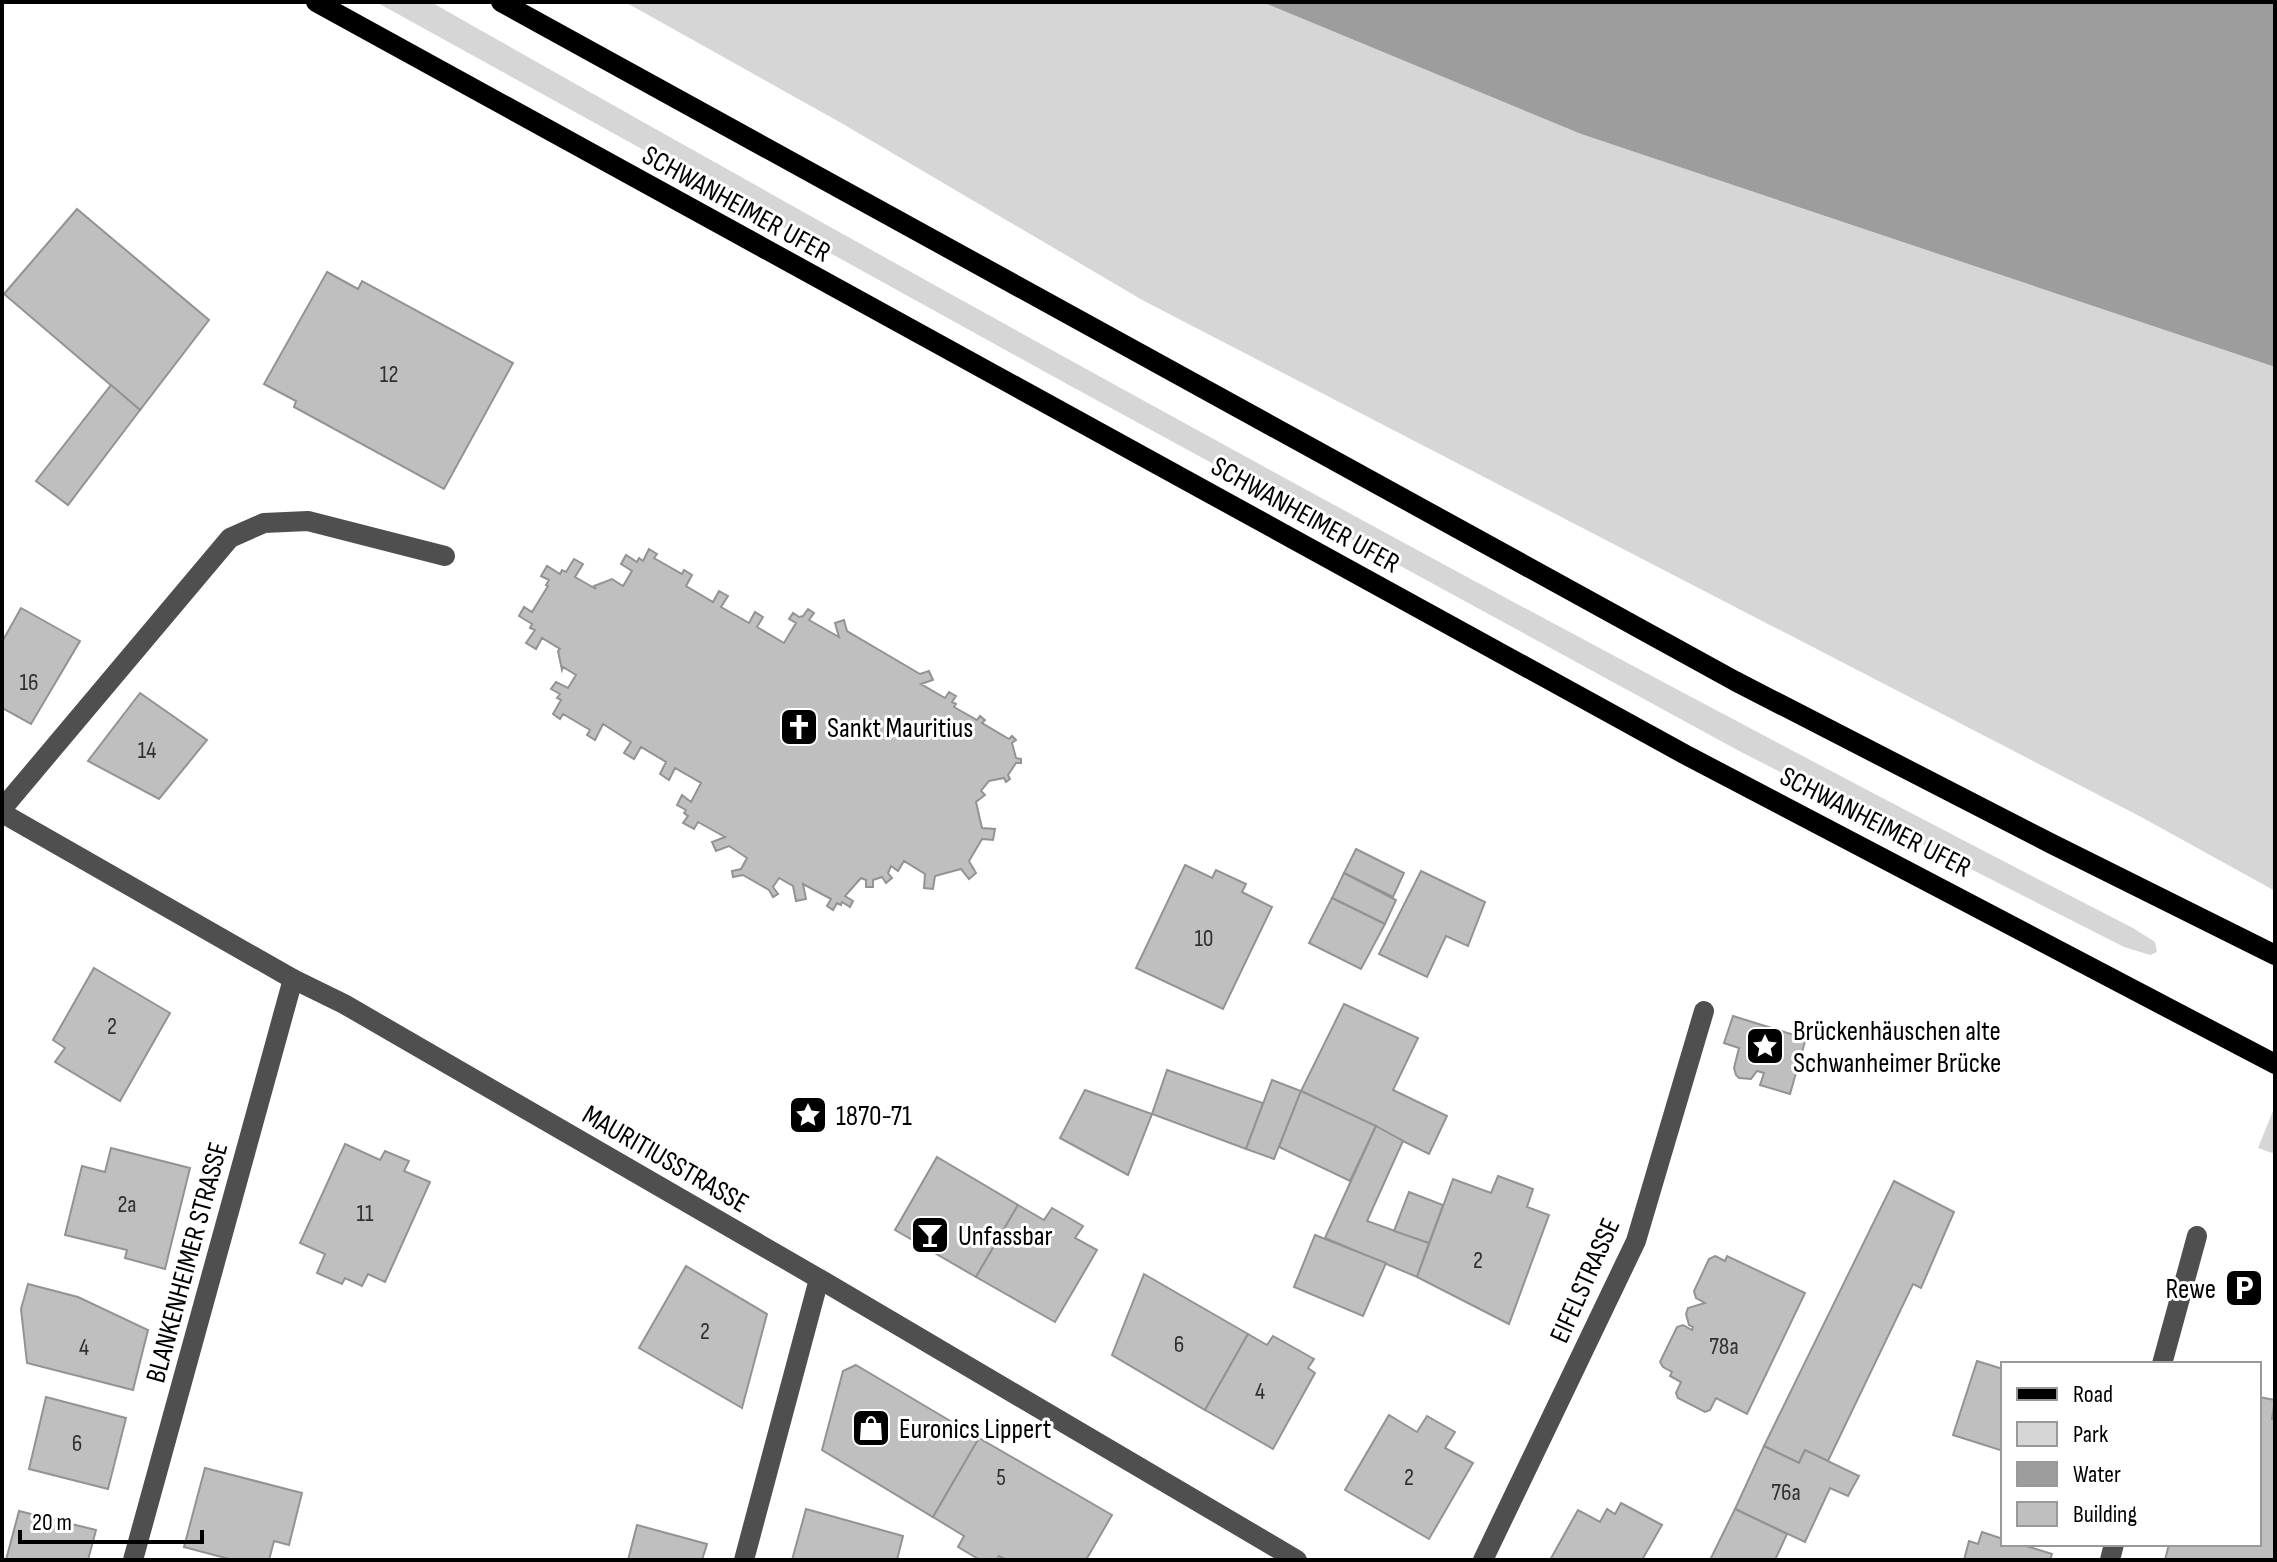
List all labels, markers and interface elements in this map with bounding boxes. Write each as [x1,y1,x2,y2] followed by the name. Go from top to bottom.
[636,139,836,270] street label: SCHWANHEIMER UFER
[380,360,398,389] house number: 12
[1205,450,1405,581] street label: SCHWANHEIMER UFER
[20,668,38,697] house number: 16
[778,706,820,748] church icon: Sankt Mauritius
[827,712,973,745] place label: Sankt Mauritius
[138,736,156,765] house number: 14
[1774,760,1976,885] street label: SCHWANHEIMER UFER
[1194,924,1214,953] house number: 10
[107,1012,117,1041] house number: 2
[1793,1015,2001,1080] place label: Brückenhäuschen alte Schwanheimer Brücke
[1744,1025,1786,1067] place icon: Brückenhäuschen alte Schwanheimer Brücke
[787,1094,829,1136] place icon: 1870-71
[576,1098,754,1220] street label: MAURITIUSSTRASSE
[836,1100,912,1133] place label: 1870-71
[139,1139,235,1386] street label: BLANKENHEIMER STRASSE
[117,1190,137,1219] house number: 2a
[357,1199,374,1228] house number: 11
[1543,1213,1627,1348] street label: EIFELSTRASSE
[909,1214,951,1256] bar icon: Unfassbar
[958,1220,1053,1253] place label: Unfassbar
[1473,1246,1483,1275] house number: 2
[2223,1267,2265,1309] parking icon: Rewe
[2165,1273,2216,1306] place label: Rewe
[700,1317,710,1346] house number: 2
[1174,1330,1184,1359] house number: 6
[1709,1332,1739,1361] house number: 78a
[79,1333,89,1362] house number: 4
[2001,1362,2261,1546] legend
[1255,1377,1265,1406] house number: 4
[2073,1380,2113,1409] text: Road
[850,1407,892,1449] shop icon: Euronics Lippert
[899,1413,1051,1446] place label: Euronics Lippert
[2073,1420,2108,1449] text: Park
[72,1429,82,1458] house number: 6
[2073,1460,2121,1489] text: Water
[996,1463,1006,1492] house number: 5
[1404,1463,1414,1492] house number: 2
[1771,1478,1801,1507] house number: 76a
[20,1494,202,1544] scale bar
[2073,1500,2137,1529] text: Building
[32,1508,72,1537] text: 20 m

